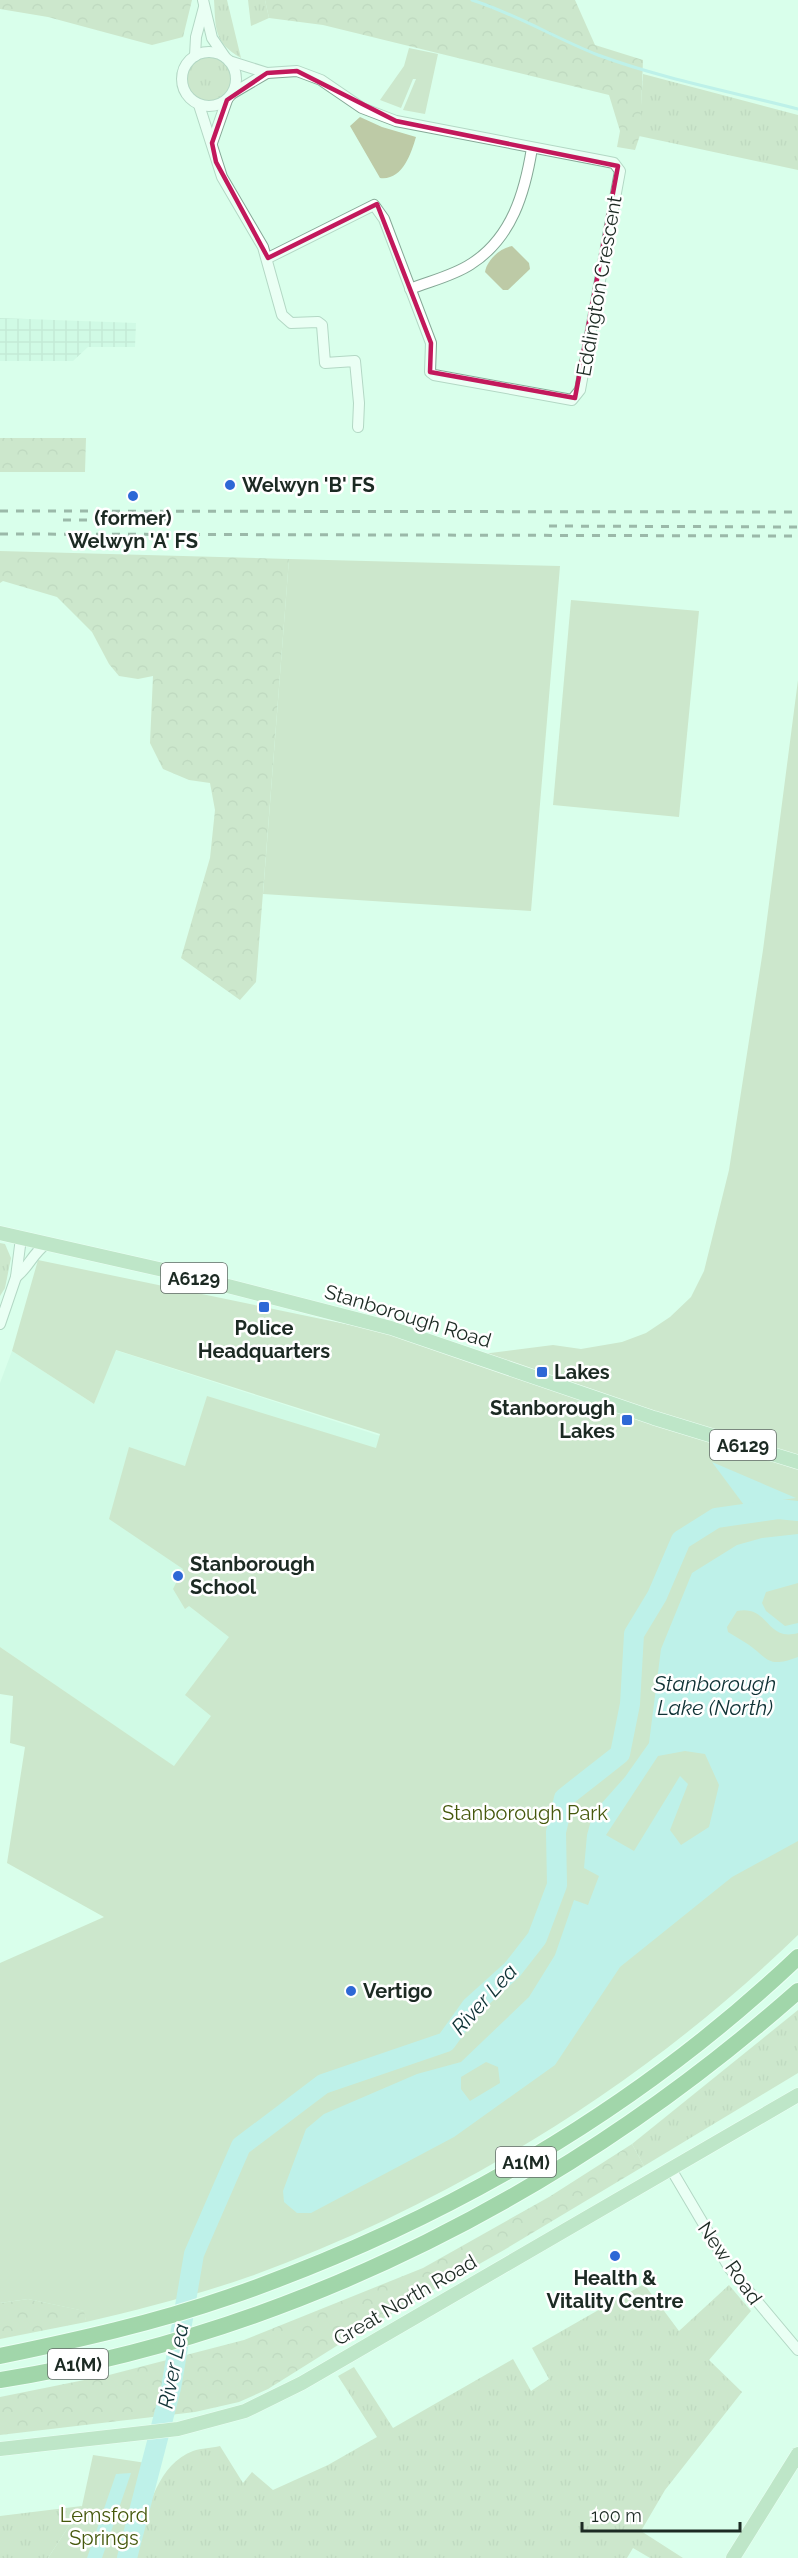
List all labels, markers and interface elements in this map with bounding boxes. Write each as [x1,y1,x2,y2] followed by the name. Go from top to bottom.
[571,194,627,378] street label: Eddington Crescent
[242,473,375,497] place label: Welwyn 'B' FS
[223,478,237,492] marker: Welwyn 'B' FS
[126,489,140,503] marker: (former) Welwyn 'A' FS
[68,506,198,553] place label: (former) Welwyn 'A' FS
[161,1263,227,1293] road number: A6129
[322,1279,494,1353] street label: Stanborough Road
[257,1300,271,1314] marker: Police Headquarters
[198,1316,330,1363] place label: Police Headquarters
[554,1360,610,1384] place label: Lakes
[535,1365,549,1379] marker: Lakes
[490,1396,615,1443] place label: Stanborough Lakes
[620,1413,634,1427] marker: Stanborough Lakes
[710,1430,776,1460] road number: A6129
[190,1552,315,1599] place label: Stanborough School
[171,1569,185,1583] marker: Stanborough School
[653,1671,776,1720] water label: Stanborough Lake (North)
[442,1801,608,1825] park label: Stanborough Park
[446,1959,522,2039] water label: River Lea
[363,1979,432,2003] place label: Vertigo
[344,1984,358,1998] marker: Vertigo
[496,2147,556,2177] road number: A1(M)
[693,2217,767,2309] street label: New Road
[329,2249,481,2351] street label: Great North Road
[608,2249,622,2263] marker: Health & Vitality Centre
[546,2266,684,2313] place label: Health & Vitality Centre
[153,2321,193,2411] water label: River Lea
[48,2349,108,2379] road number: A1(M)
[582,2495,740,2533] scale bar
[60,2503,148,2550] park label: Lemsford Springs
[591,2505,642,2526] text: 100 m

